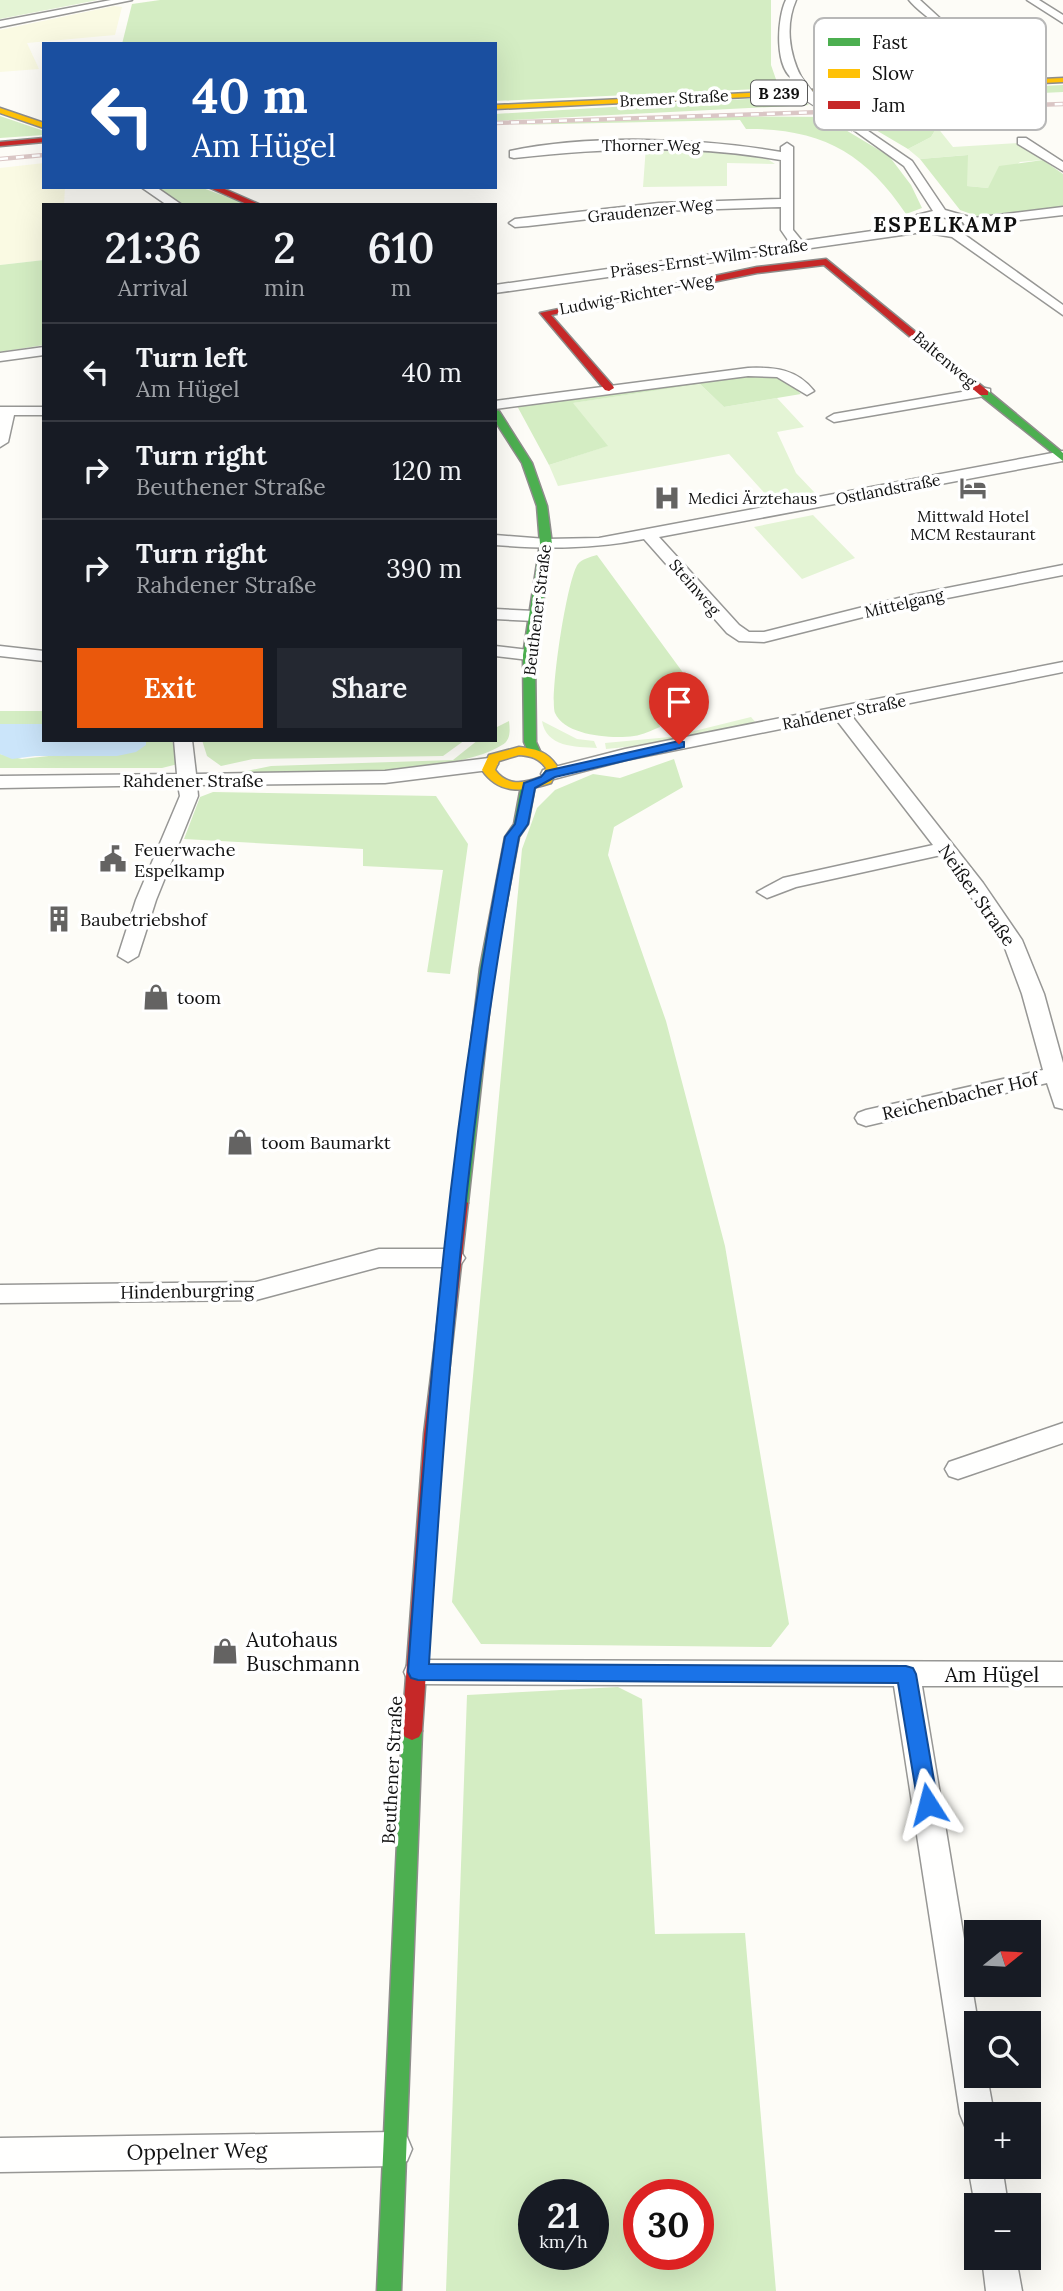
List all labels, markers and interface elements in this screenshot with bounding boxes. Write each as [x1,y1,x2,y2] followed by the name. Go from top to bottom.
[814,18,1046,130] legend
[872,30,908,54] text: Fast
[872,61,915,85] text: Slow
[192,64,308,126] text: 40 m
[77,70,168,161] icon: left
[751,80,807,106] road number: B 239
[619,85,729,111] street label: Bremer Straße
[871,93,906,117] text: Jam
[192,125,336,166] text: Am Hügel
[602,135,701,155] street label: Thorner Weg
[587,193,715,226] street label: Graudenzer Weg
[873,211,1019,238] district label: ESPELKAMP
[104,221,202,275] text: 21:36
[273,221,296,275] text: 2
[367,221,435,275] text: 610
[609,234,810,282] street label: Präses-Ernst-Wilm-Straße
[557,269,716,319] street label: Ludwig-Richter-Weg
[118,273,188,302] text: Arrival
[264,273,305,302] text: min
[391,273,411,302] text: m
[909,327,982,392] street label: Baltenweg
[136,341,247,374] text: Turn left
[77,353,115,391] icon: left
[402,356,462,389] text: 40 m
[136,374,240,403] text: Am Hügel
[136,439,267,472] text: Turn right
[77,451,115,489] icon: right
[392,454,462,487] text: 120 m
[834,469,942,509] street label: Ostlandstraße
[136,472,326,501] text: Beuthener Straße
[958,473,988,503] hotel icon: Mittwald Hotel MCM Restaurant
[652,483,682,513] hospital icon: Medici Ärztehaus
[688,488,817,508] place label: Medici Ärztehaus
[910,506,1037,544] place label: Mittwald Hotel MCM Restaurant
[136,537,267,570] text: Turn right
[519,543,555,677] street label: Beuthener Straße
[77,549,115,587] icon: right
[386,552,462,585] text: 390 m
[665,555,726,620] street label: Steinweg
[136,570,316,599] text: Rahdener Straße
[862,584,947,622] street label: Mittelgang
[77,648,263,728] button: Exit
[277,648,462,728] button: Share
[649,672,709,744] pin
[660,683,698,721] icon: arrive
[780,690,908,734] street label: Rahdener Straße
[122,769,264,792] street label: Rahdener Straße
[134,838,236,882] place label: Feuerwache Espelkamp
[933,840,1021,951] street label: Neißer Straße
[98,844,128,874] public building icon: Feuerwache Espelkamp
[44,904,74,934] building icon: Baubetriebshof
[80,908,209,931] place label: Baubetriebshof
[141,982,171,1012] shop icon: toom
[177,986,221,1009] place label: toom
[880,1066,1042,1125] street label: Reichenbacher Hof
[225,1127,255,1157] shop icon: toom Baumarkt
[261,1131,391,1154] place label: toom Baumarkt
[120,1278,255,1304] street label: Hindenburgring
[245,1626,360,1677] place label: Autohaus Buschmann
[210,1636,240,1666] shop icon: Autohaus Buschmann
[944,1661,1039,1688] street label: Am Hügel
[377,1695,407,1845] street label: Beuthener Straße
[891,1767,965,1841] position arrow
[964,1920,1041,1997] north arrow
[964,1920,1041,2270] map controls
[964,2011,1041,2088] button: search
[964,2102,1041,2179] button: +
[126,2136,268,2166] street label: Oppelner Weg
[623,2179,714,2270] speed limit sign: 30
[547,2193,580,2238] text: 21
[964,2193,1041,2270] button: −
[539,2230,588,2253] text: km/h

